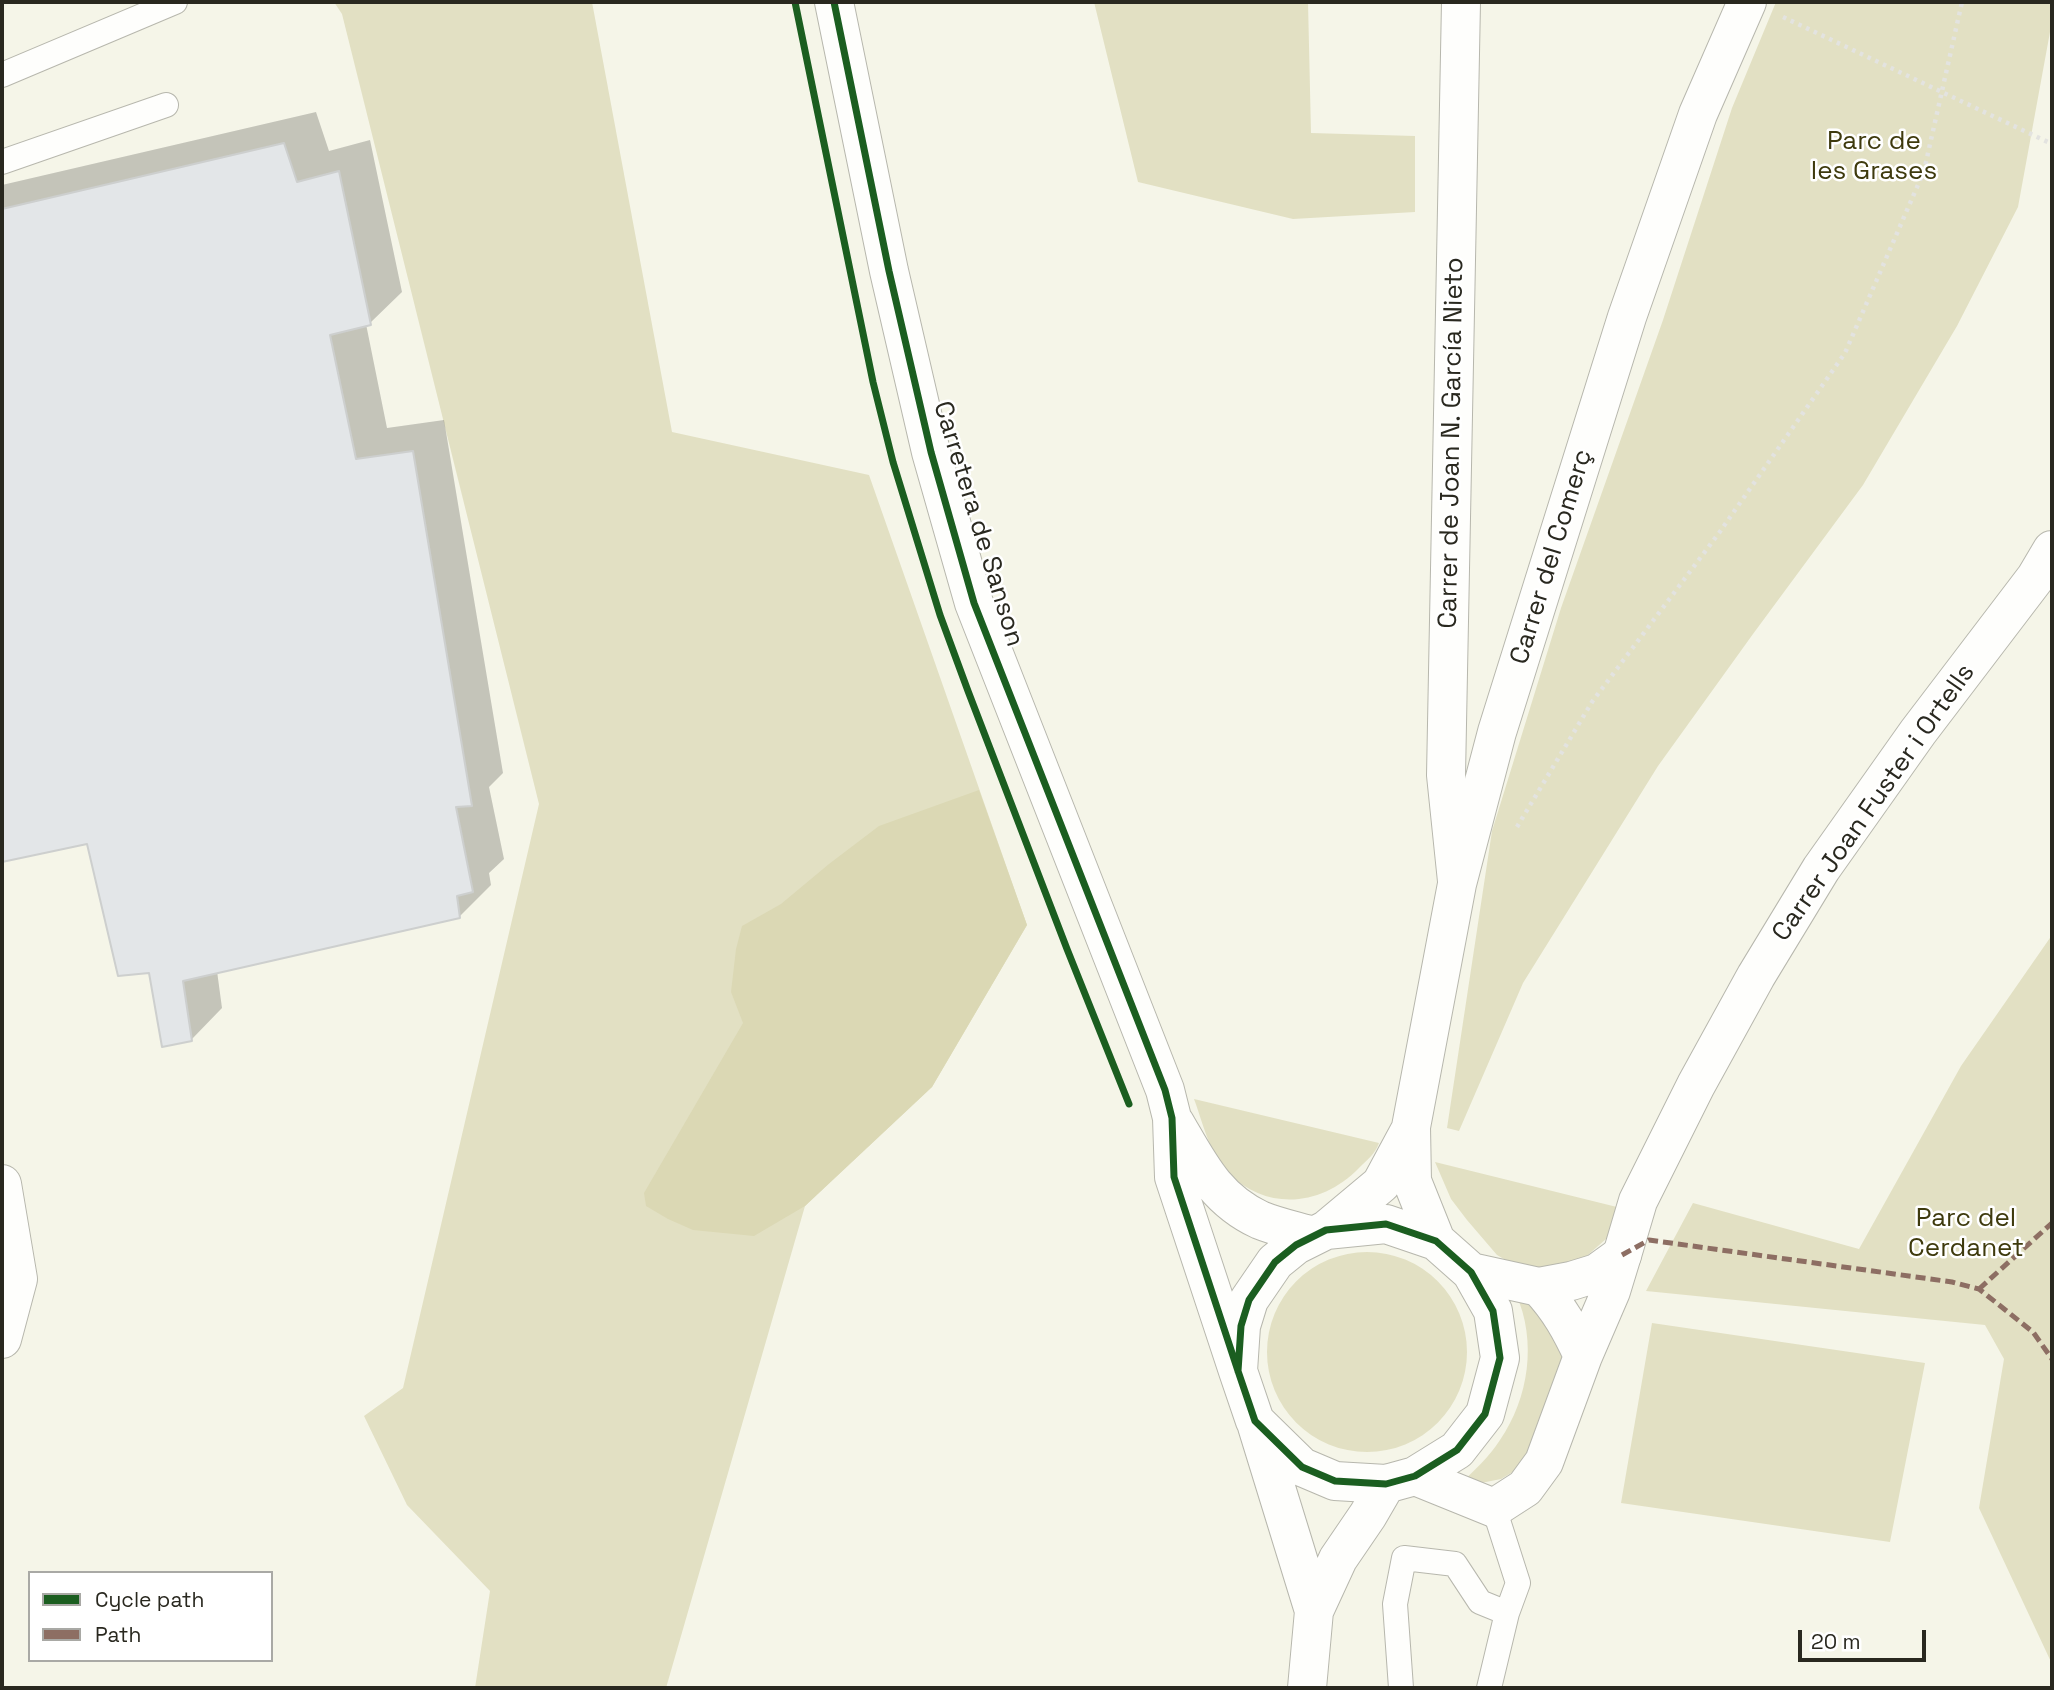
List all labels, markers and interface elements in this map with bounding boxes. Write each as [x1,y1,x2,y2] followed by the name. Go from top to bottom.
[1811,126,1937,188] park label: Parc de les Grases
[1433,257,1471,629] street label: Carrer de Joan N. García Nieto
[926,398,1030,650] street label: Carretera de Sanson
[1504,446,1600,668] street label: Carrer del Comerç
[1766,658,1982,948] street label: Carrer Joan Fuster i Ortells
[1908,1203,2024,1264] park label: Parc del Cerdanet
[28,1571,273,1662] legend
[95,1586,204,1613] text: Cycle path
[1802,1616,1930,1660] scale bar
[95,1621,141,1648] text: Path
[1811,1628,1861,1655] text: 20 m

